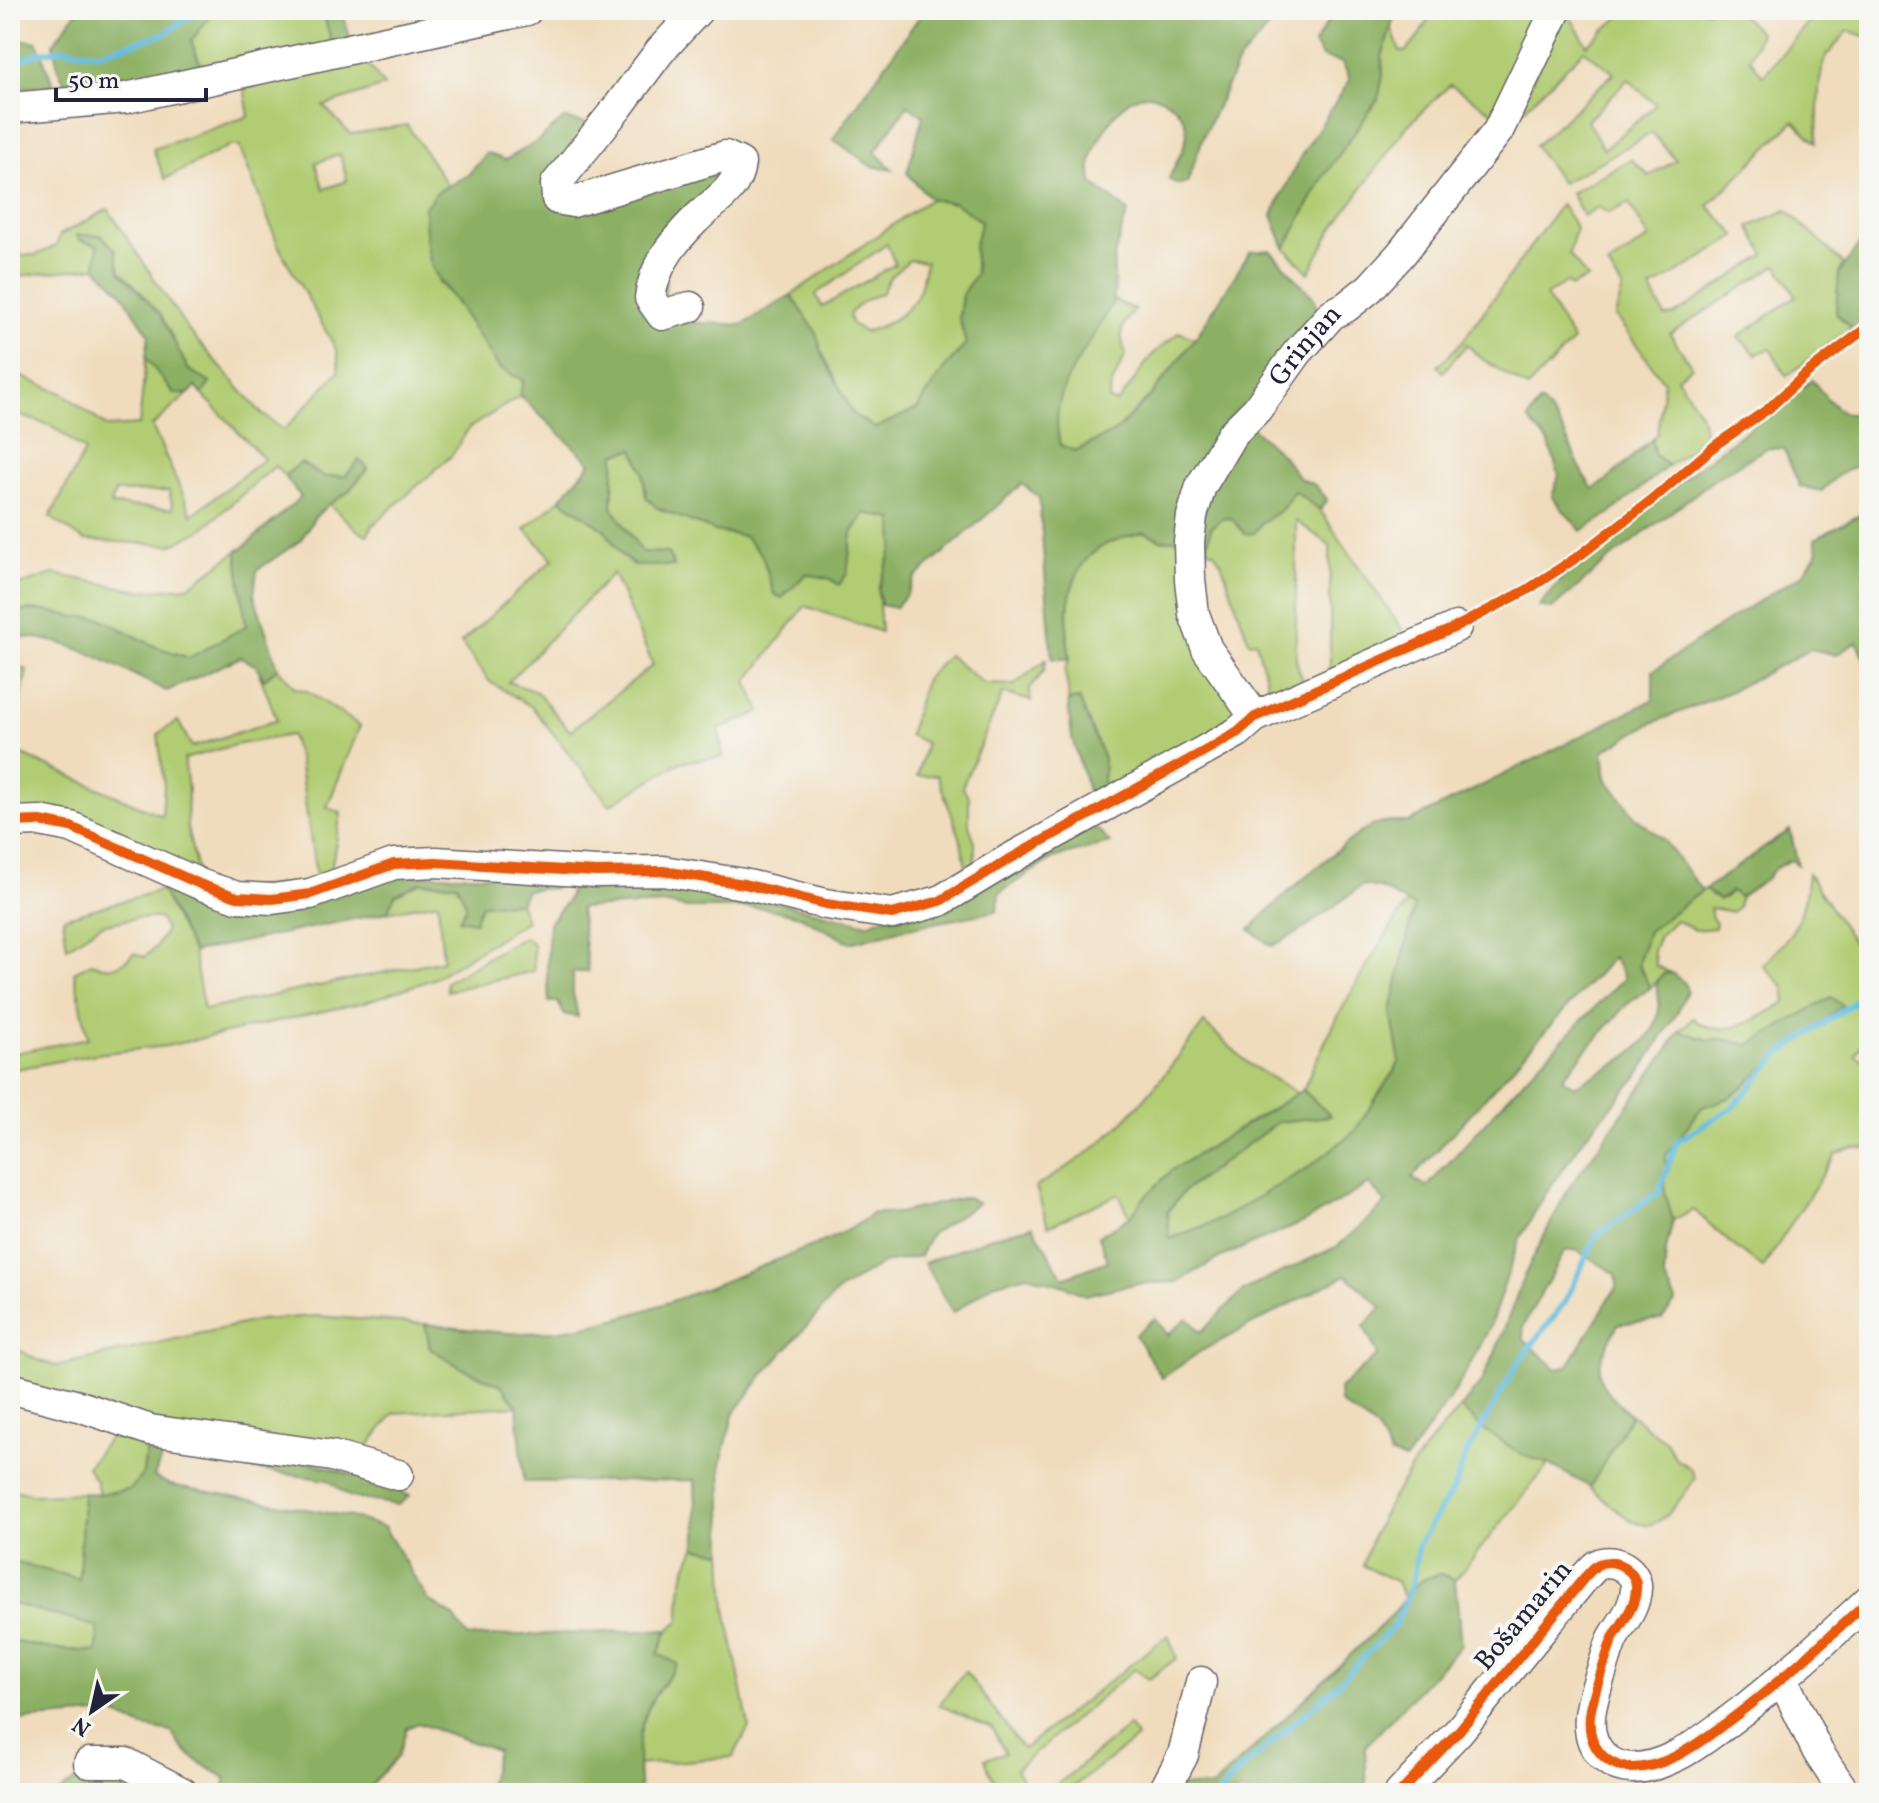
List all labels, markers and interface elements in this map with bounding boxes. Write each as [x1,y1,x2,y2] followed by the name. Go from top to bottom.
[56,52,206,102] scale bar
[68,65,120,99] text: 50 m
[1260,296,1351,394] street label: Grinjan
[1466,1552,1582,1680] street label: Bošamarin
[52,1671,132,1751] north arrow
[67,1708,98,1743] text: N

